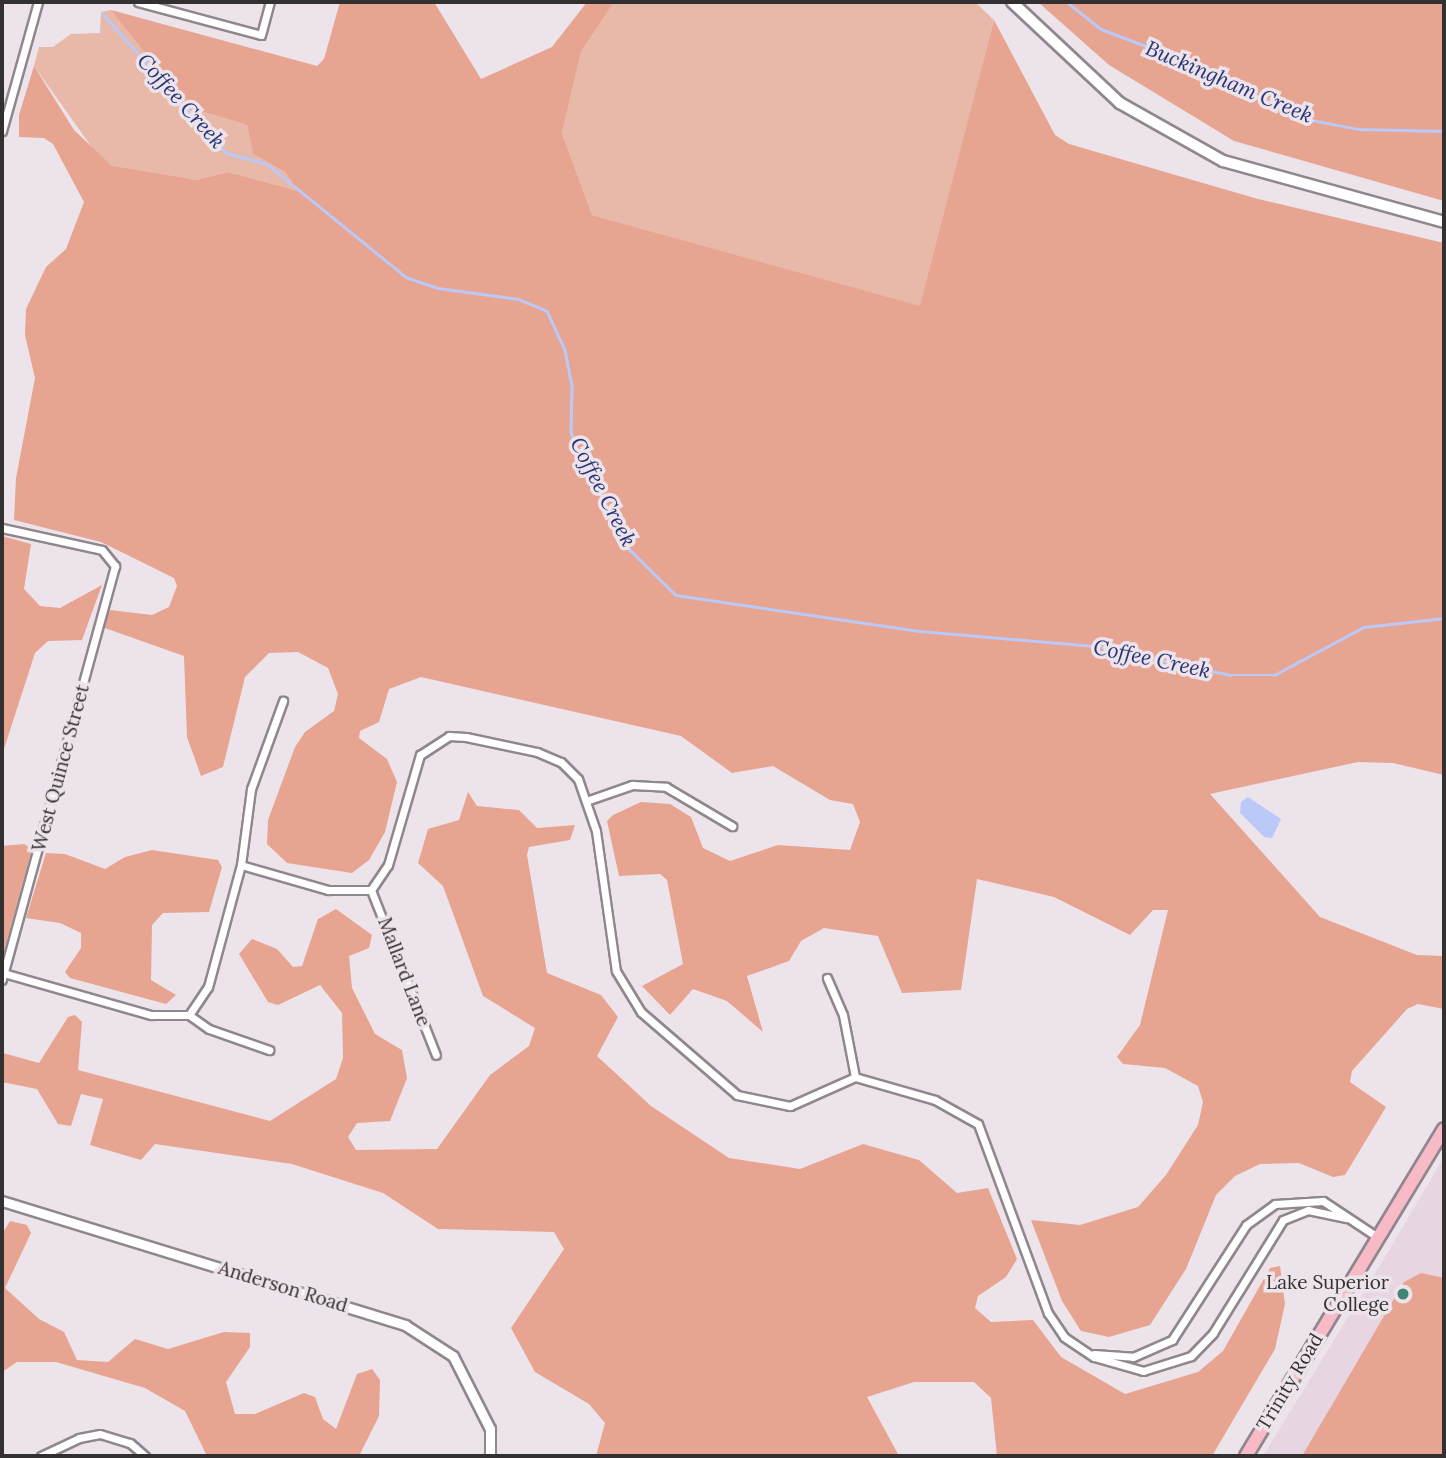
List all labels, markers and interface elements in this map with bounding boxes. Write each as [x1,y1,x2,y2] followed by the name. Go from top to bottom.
[1142,35,1316,129] water label: Buckingham Creek
[132,48,230,154] water label: Coffee Creek
[565,433,641,551] water label: Coffee Creek
[1091,634,1213,684] water label: Coffee Creek
[28,682,94,854] street label: West Quince Street
[373,914,435,1030] street label: Mallard Lane
[216,1257,350,1317] street label: Anderson Road
[1266,1272,1389,1316] place label: Lake Superior College
[1395,1286,1411,1302] marker: Lake Superior College
[1252,1329,1328,1435] street label: Trinity Road

